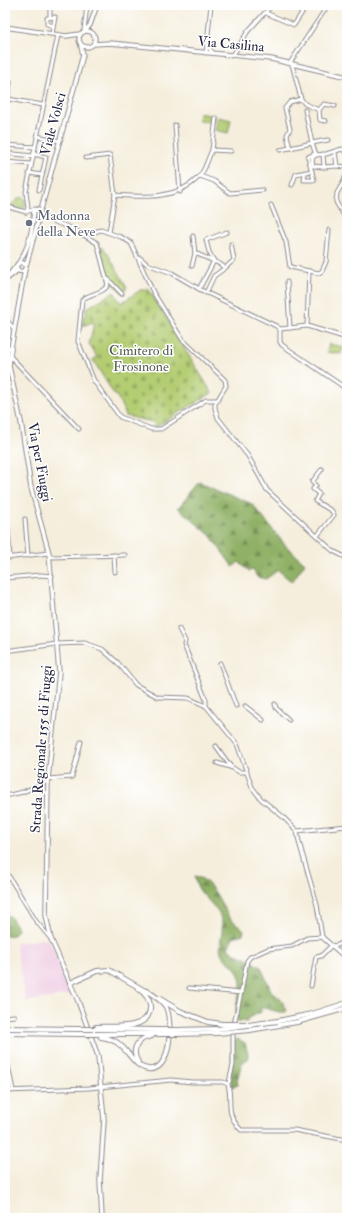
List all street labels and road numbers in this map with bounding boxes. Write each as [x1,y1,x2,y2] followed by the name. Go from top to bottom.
[197,33,265,55] street label: Via Casilina
[36,90,70,158] street label: Viale Volsci
[23,421,56,504] street label: Via per Fiuggi
[27,664,55,833] street label: Strada Regionale 155 di Fiuggi

